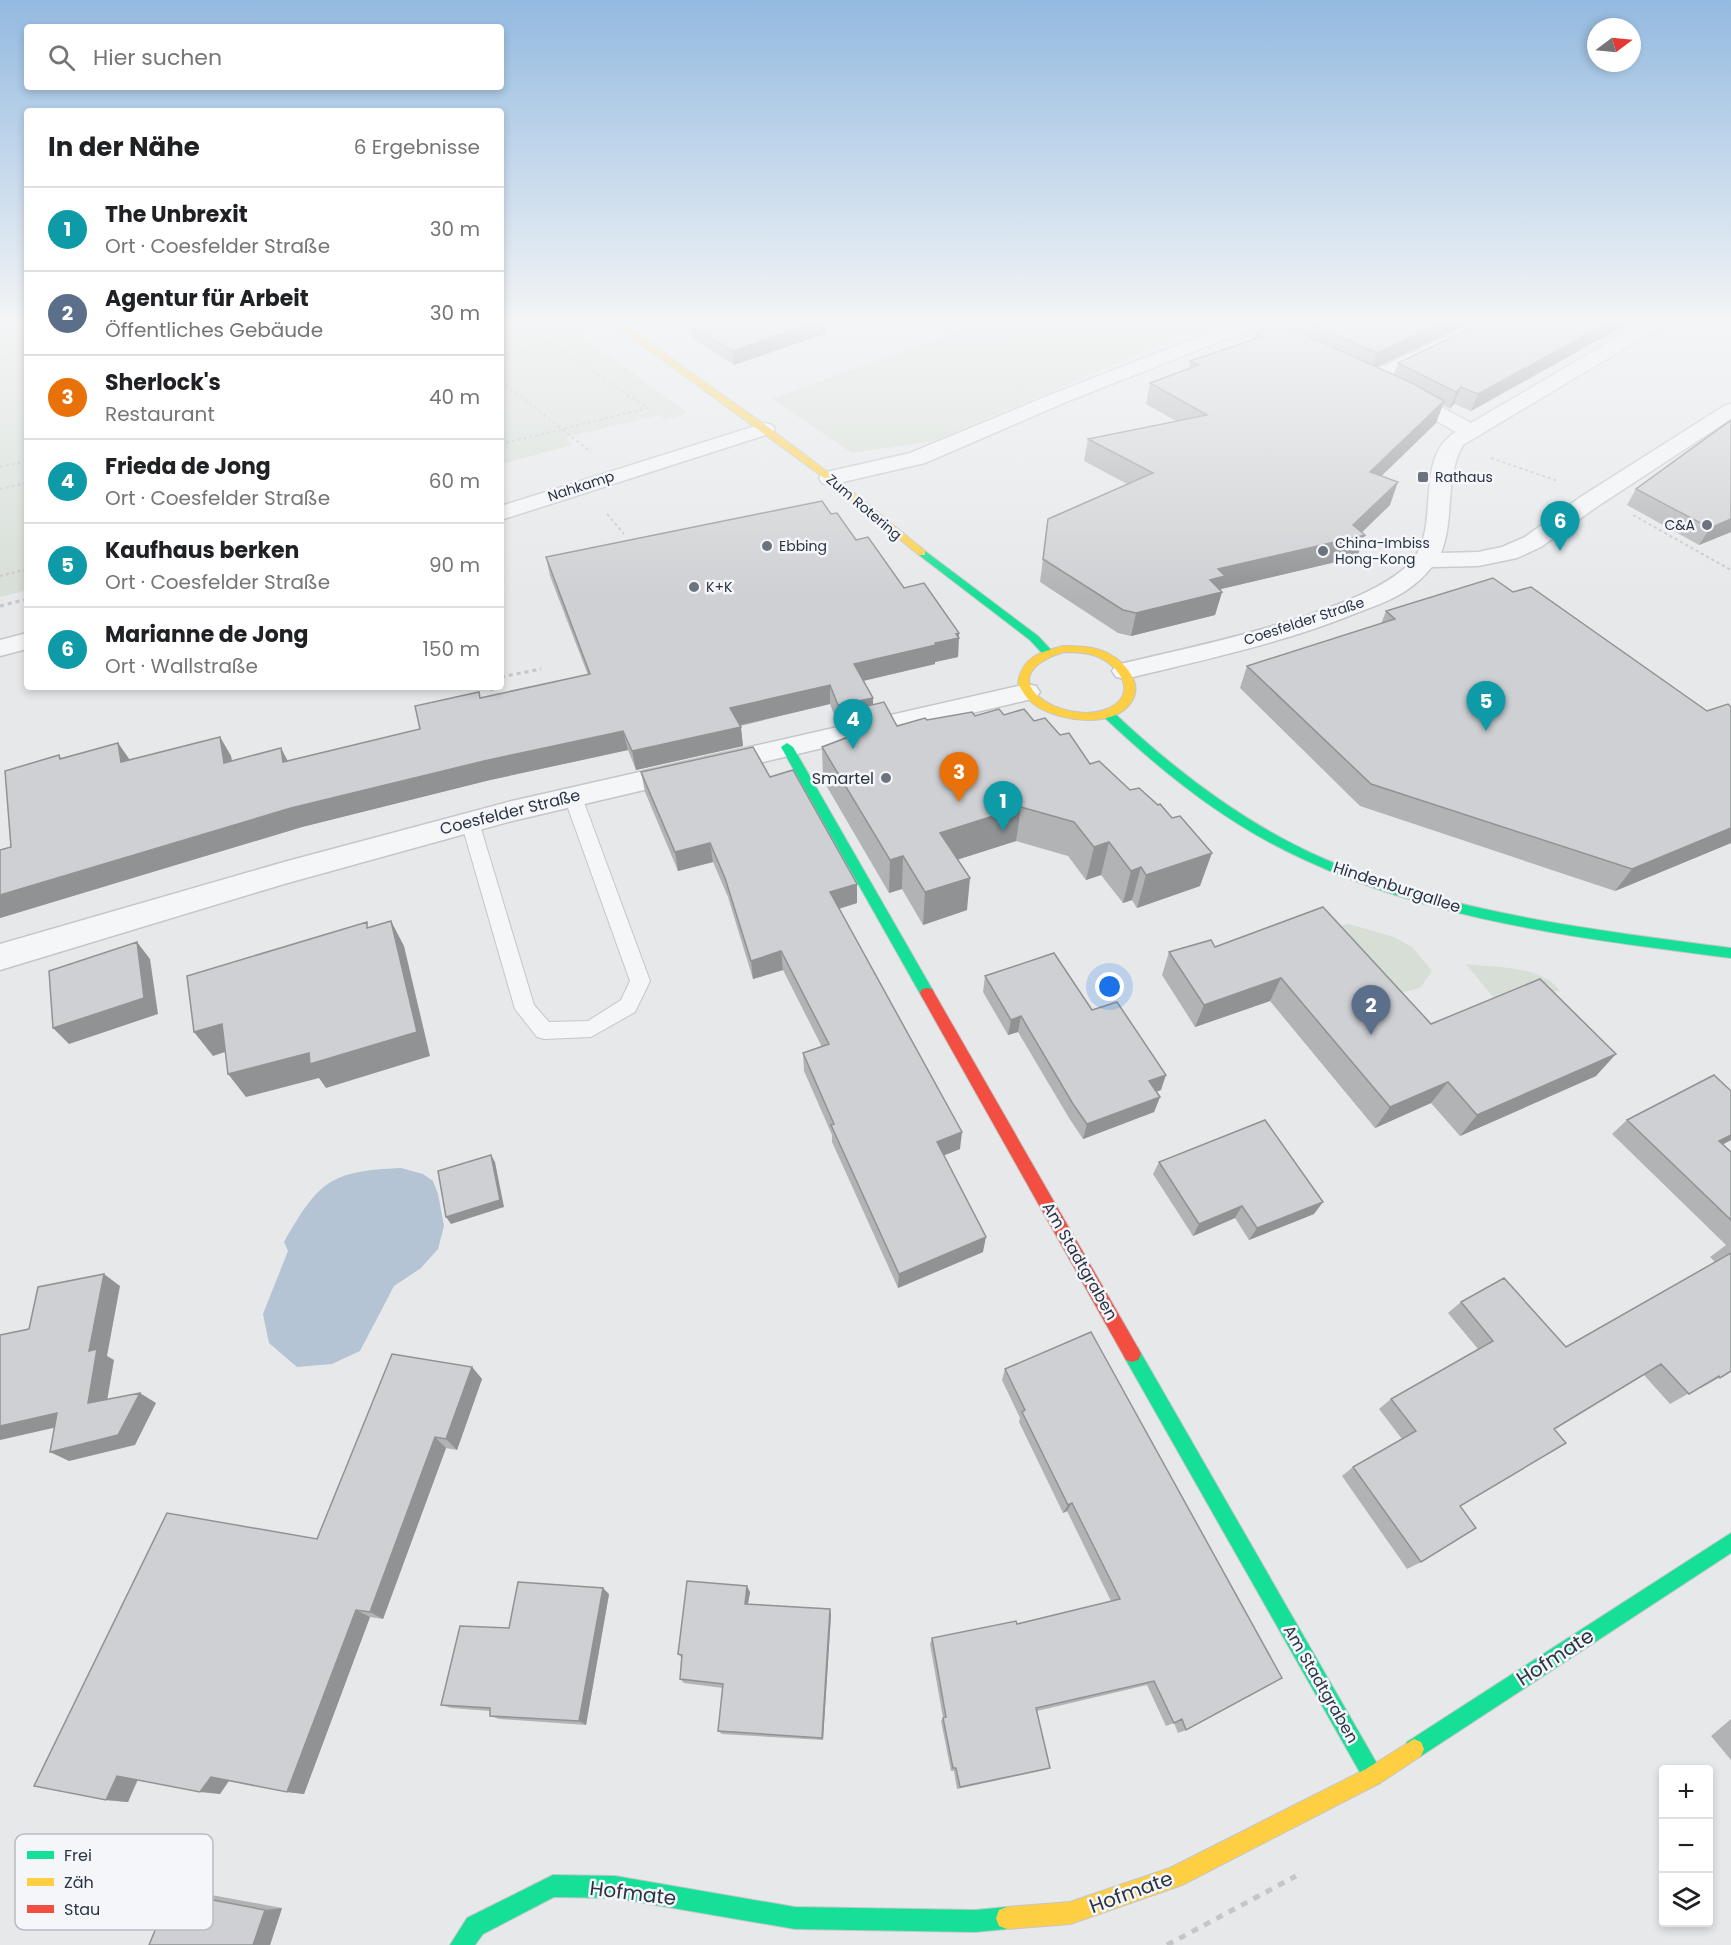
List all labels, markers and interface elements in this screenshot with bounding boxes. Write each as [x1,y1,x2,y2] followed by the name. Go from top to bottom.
[1587,18,1641,72] north arrow
[24,24,504,90] search box
[45,41,78,74] icon: search
[93,42,222,73] text: Hier suchen
[48,129,200,165] text: In der Nähe
[354,133,480,161] text: 6 Ergebnisse
[105,199,248,230] text: The Unbrexit
[64,215,71,243] text: 1
[430,215,480,243] text: 30 m
[105,232,330,260] text: Ort · Coesfelder Straße
[105,283,309,314] text: Agentur für Arbeit
[62,299,73,327] text: 2
[430,299,480,327] text: 30 m
[105,316,323,344] text: Öffentliches Gebäude
[105,367,221,398] text: Sherlock's
[61,383,74,411] text: 3
[429,383,480,411] text: 40 m
[105,400,215,428] text: Restaurant
[105,451,271,482] text: Frieda de Jong
[545,466,617,506] street label: Nahkamp
[61,467,74,495] text: 4
[429,467,480,495] text: 60 m
[1435,467,1493,487] place label: Rathaus
[822,469,906,545] street label: Zum Rotering
[1416,470,1430,484] marker: Rathaus
[105,484,330,512] text: Ort · Coesfelder Straße
[1540,502,1580,551] pin: 6
[1664,515,1695,535] place label: C&A
[1700,518,1714,532] marker: C&A
[1335,533,1430,569] place label: China-Imbiss Hong-Kong
[105,535,299,566] text: Kaufhaus berken
[779,536,827,556] place label: Ebbing
[760,539,774,553] marker: Ebbing
[1316,544,1330,558] marker: China-Imbiss Hong-Kong
[61,551,74,579] text: 5
[429,551,480,579] text: 90 m
[105,568,330,596] text: Ort · Coesfelder Straße
[706,577,733,597] place label: K+K
[687,580,701,594] marker: K+K
[1241,592,1367,650] street label: Coesfelder Straße
[105,619,309,650] text: Marianne de Jong
[61,635,74,663] text: 6
[423,635,480,663] text: 150 m
[105,652,258,680] text: Ort · Wallstraße
[1466,682,1506,731] pin: 5
[834,700,872,749] pin: 4
[940,752,978,802] pin: 3
[812,767,874,790] place label: Smartel
[879,771,893,785] marker: Smartel
[984,782,1022,831] pin: 1
[437,783,583,841] street label: Coesfelder Straße
[1330,856,1464,918] street label: Hindenburgallee
[1095,972,1124,1001] your location
[1352,986,1390,1035] pin: 2
[1037,1198,1123,1324] street label: Am Stadtgraben
[1278,1621,1364,1747] street label: Am Stadtgraben
[1511,1622,1599,1692] street label: Hofmate
[1659,1765,1713,1927] map controls
[1659,1765,1713,1819] button: +
[1659,1819,1713,1873] button: −
[15,1834,213,1930] legend
[64,1844,92,1867] text: Frei
[1085,1864,1177,1920] street label: Hofmate
[64,1871,94,1894] text: Zäh
[1659,1873,1713,1927] button: layers
[588,1874,678,1912] street label: Hofmate
[64,1898,100,1921] text: Stau

